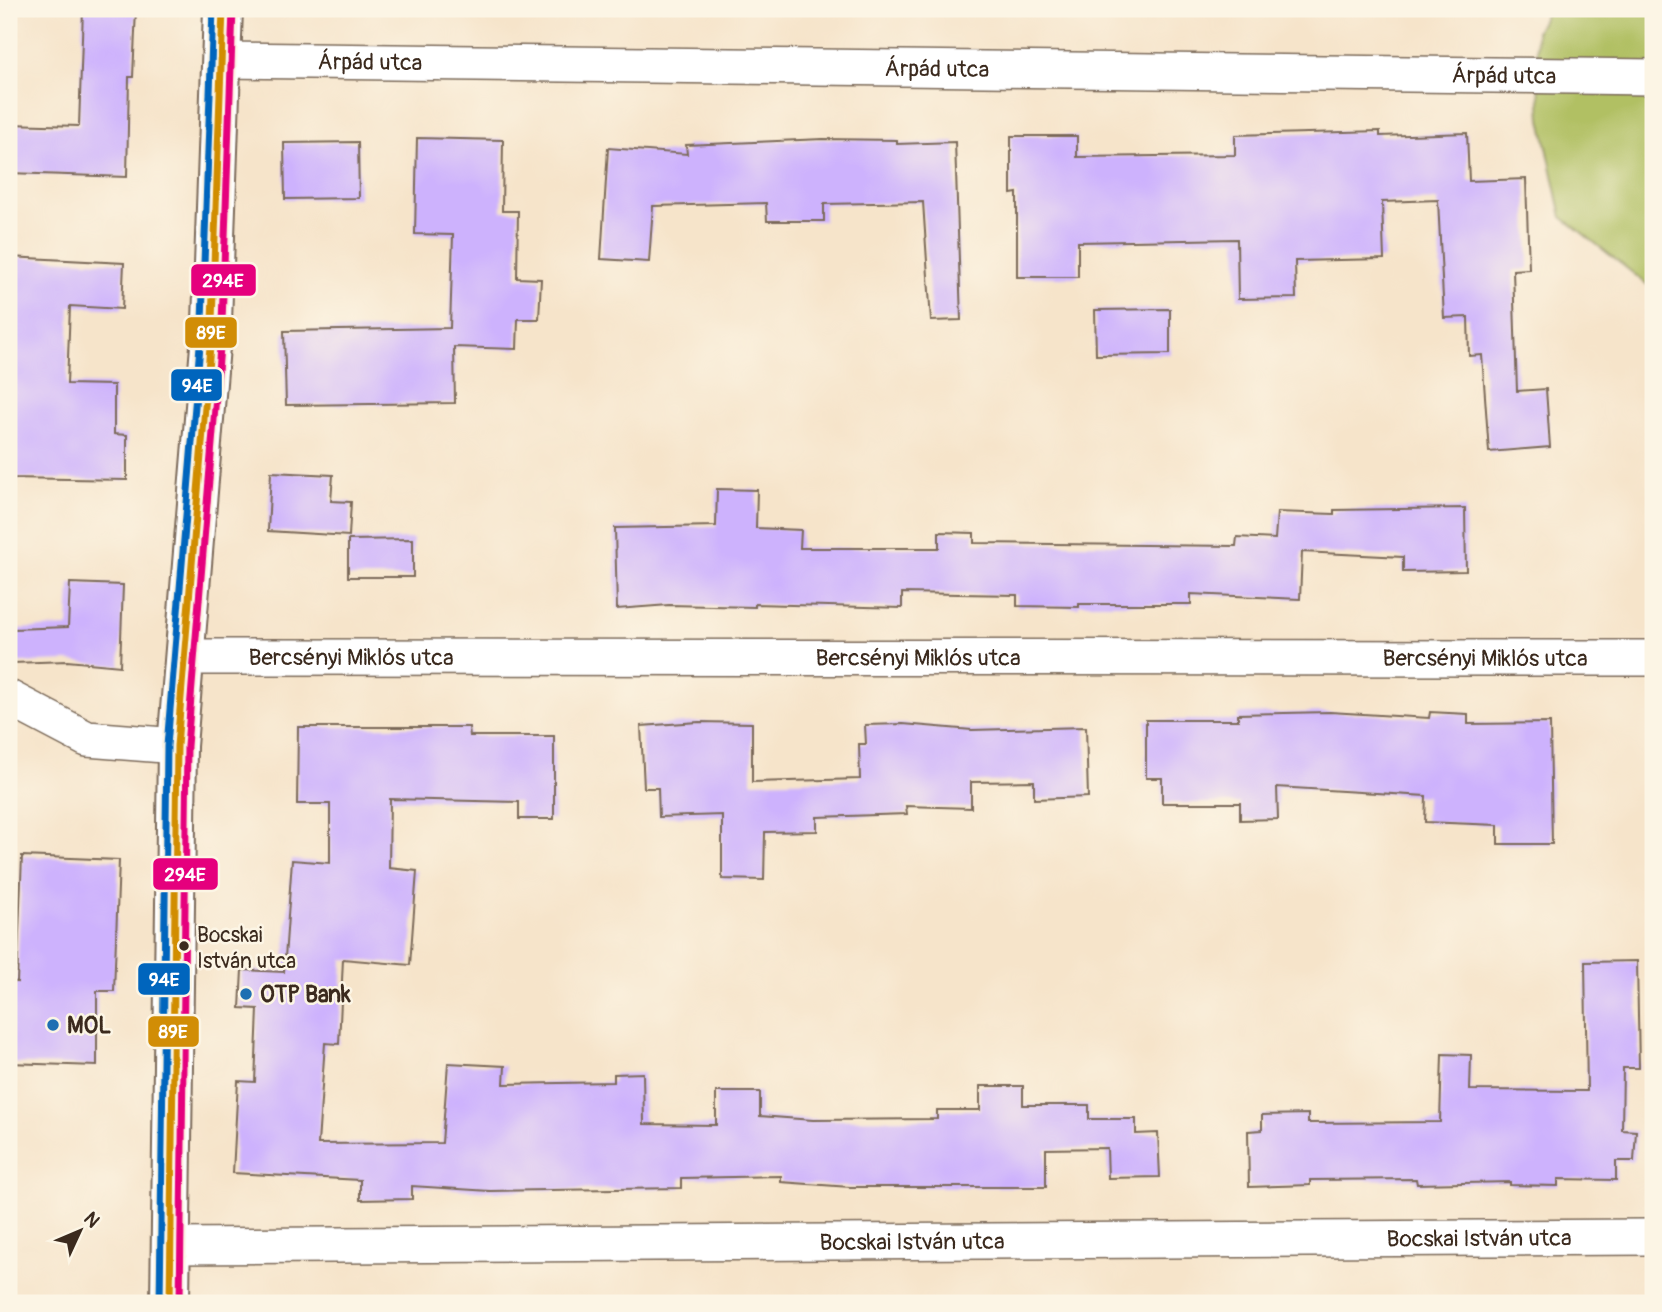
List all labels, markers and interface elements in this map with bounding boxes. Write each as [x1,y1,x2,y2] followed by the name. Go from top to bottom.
[317,47,423,77] street label: Árpád utca
[884,54,990,84] street label: Árpád utca
[1451,61,1556,91] street label: Árpád utca
[190,263,257,297] line badge: 294E
[202,269,244,293] text: 294E
[184,316,238,349] line badge: 89E
[196,321,226,345] text: 89E
[170,368,223,402] line badge: 94E
[182,374,212,398] text: 94E
[248,643,454,672] street label: Bercsényi Miklós utca
[815,643,1021,673] street label: Bercsényi Miklós utca
[1382,644,1588,673] street label: Bercsényi Miklós utca
[152,857,219,891] line badge: 294E
[164,863,206,887] text: 294E
[197,922,296,975] place label: Bocskai István utca
[177,939,191,953] marker: Bocskai István utca
[137,962,191,996] line badge: 94E
[149,968,179,992] text: 94E
[260,980,351,1009] place label: OTP Bank
[238,986,254,1002] marker: OTP Bank
[67,1011,111,1040] place label: MOL
[147,1015,200,1048] line badge: 89E
[45,1017,61,1033] marker: MOL
[158,1020,188,1044] text: 89E
[46,1196,116,1266] north arrow
[78,1207,105,1233] text: N
[1386,1223,1572,1254] street label: Bocskai István utca
[819,1227,1005,1257] street label: Bocskai István utca

